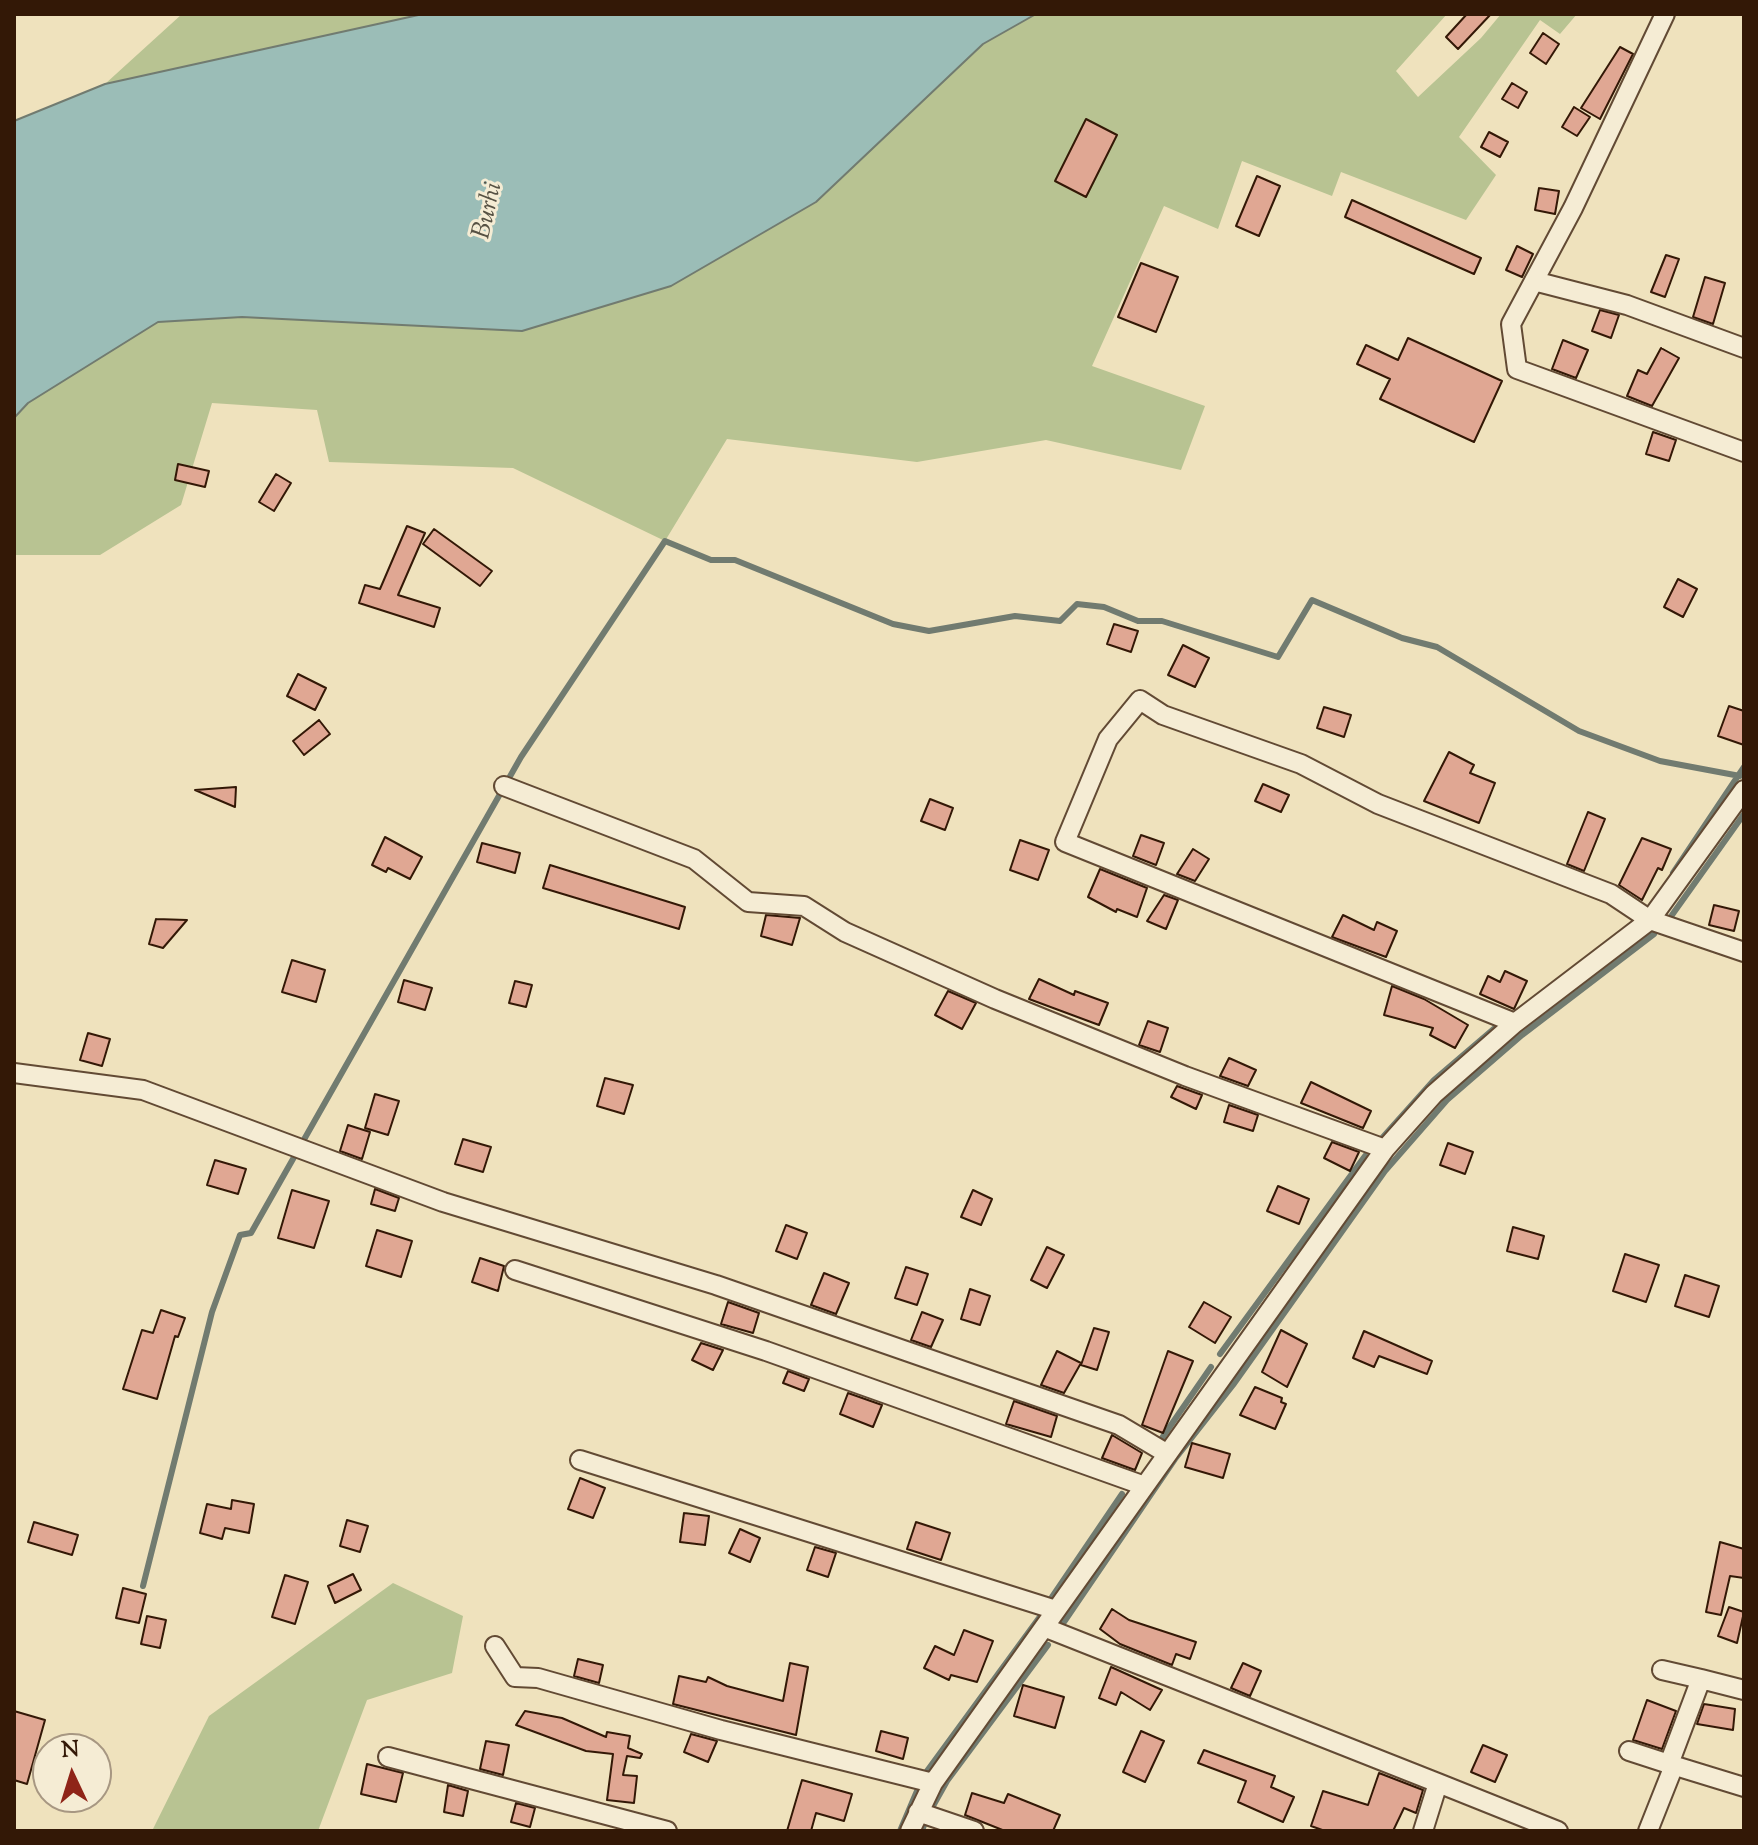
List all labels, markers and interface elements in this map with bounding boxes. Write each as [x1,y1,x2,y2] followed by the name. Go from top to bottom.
[468,180,512,242] water label: Burhi
[32,1733,112,1813] north arrow
[61,1734,80,1768] text: N

